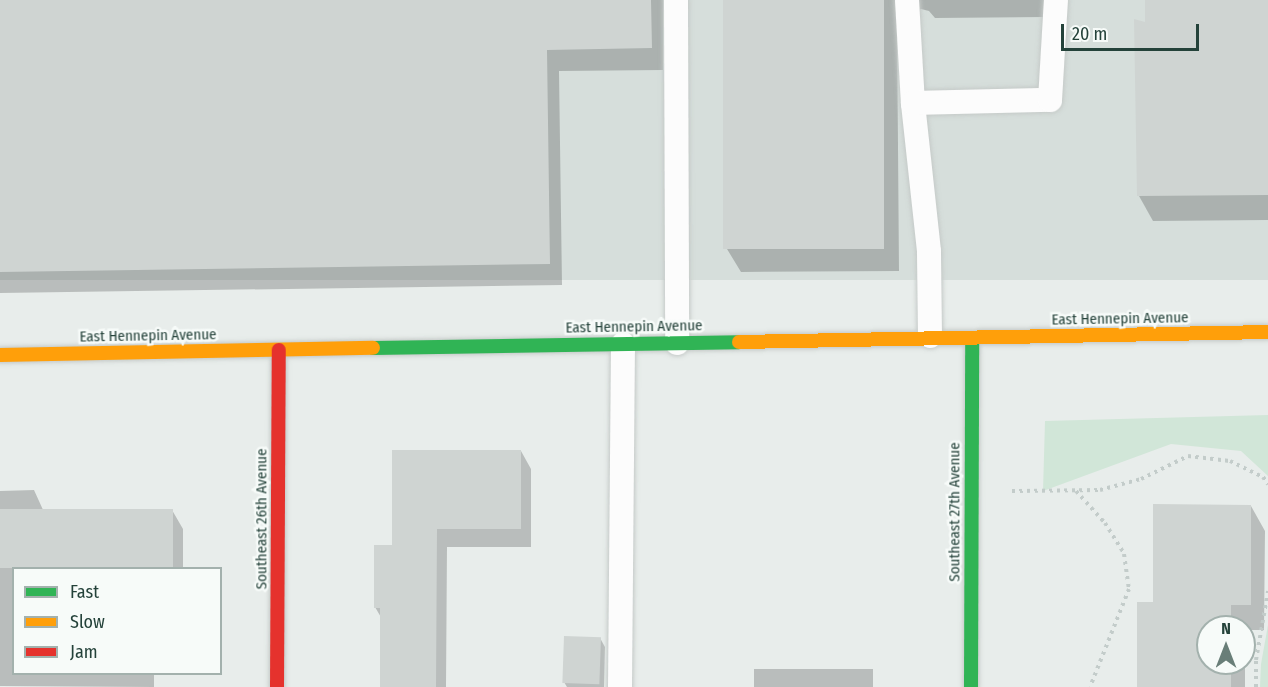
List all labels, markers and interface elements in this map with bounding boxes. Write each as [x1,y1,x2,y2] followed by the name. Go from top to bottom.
[1064,12,1202,50] scale bar
[1072,23,1107,45] text: 20 m
[1051,309,1189,329] street label: East Hennepin Avenue
[565,317,703,337] street label: East Hennepin Avenue
[79,326,217,346] street label: East Hennepin Avenue
[946,442,964,582] street label: Southeast 27th Avenue
[253,449,271,589] street label: Southeast 26th Avenue
[12,567,222,675] legend
[70,581,99,603] text: Fast
[70,611,105,633] text: Slow
[1196,615,1256,675] north arrow
[1221,619,1231,638] text: N
[70,641,98,663] text: Jam

